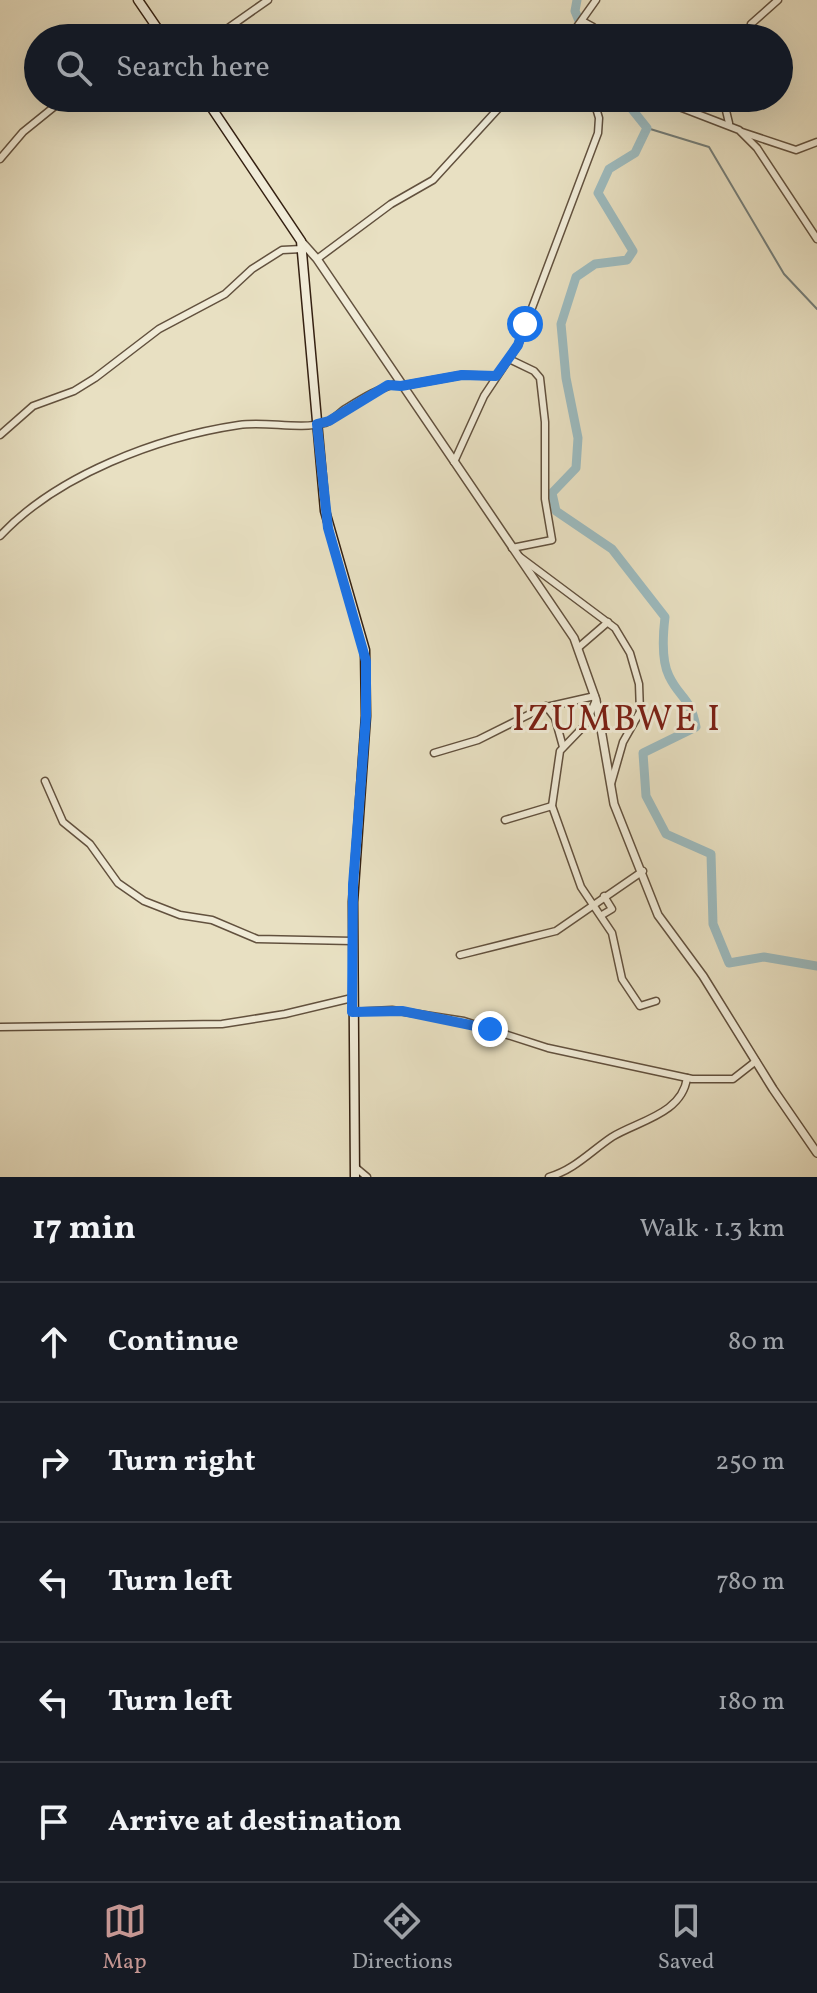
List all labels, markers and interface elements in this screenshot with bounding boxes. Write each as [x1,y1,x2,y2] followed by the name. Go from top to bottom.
[24,24,793,112] search box
[52,46,96,90] icon: search
[116,47,270,89] text: Search here
[507,306,543,342] route start
[512,696,722,746] district label: IZUMBWE I
[472,1011,508,1047] route end
[32,1206,136,1253] text: 17 min
[639,1211,785,1247] text: Walk · 1.3 km
[32,1320,76,1364] icon: ahead
[108,1321,239,1363] text: Continue
[728,1324,785,1360] text: 80 m
[32,1440,76,1484] icon: right
[108,1441,256,1483] text: Turn right
[715,1444,785,1480] text: 250 m
[32,1560,76,1604] icon: left
[108,1561,232,1603] text: Turn left
[716,1564,785,1600] text: 780 m
[32,1680,76,1724] icon: left
[108,1681,232,1723] text: Turn left
[718,1684,785,1720] text: 180 m
[32,1800,76,1844] icon: arrive
[108,1801,402,1843] text: Arrive at destination
[103,1899,147,1978] tab: Map
[352,1899,453,1978] tab: Directions
[658,1899,714,1978] tab: Saved

